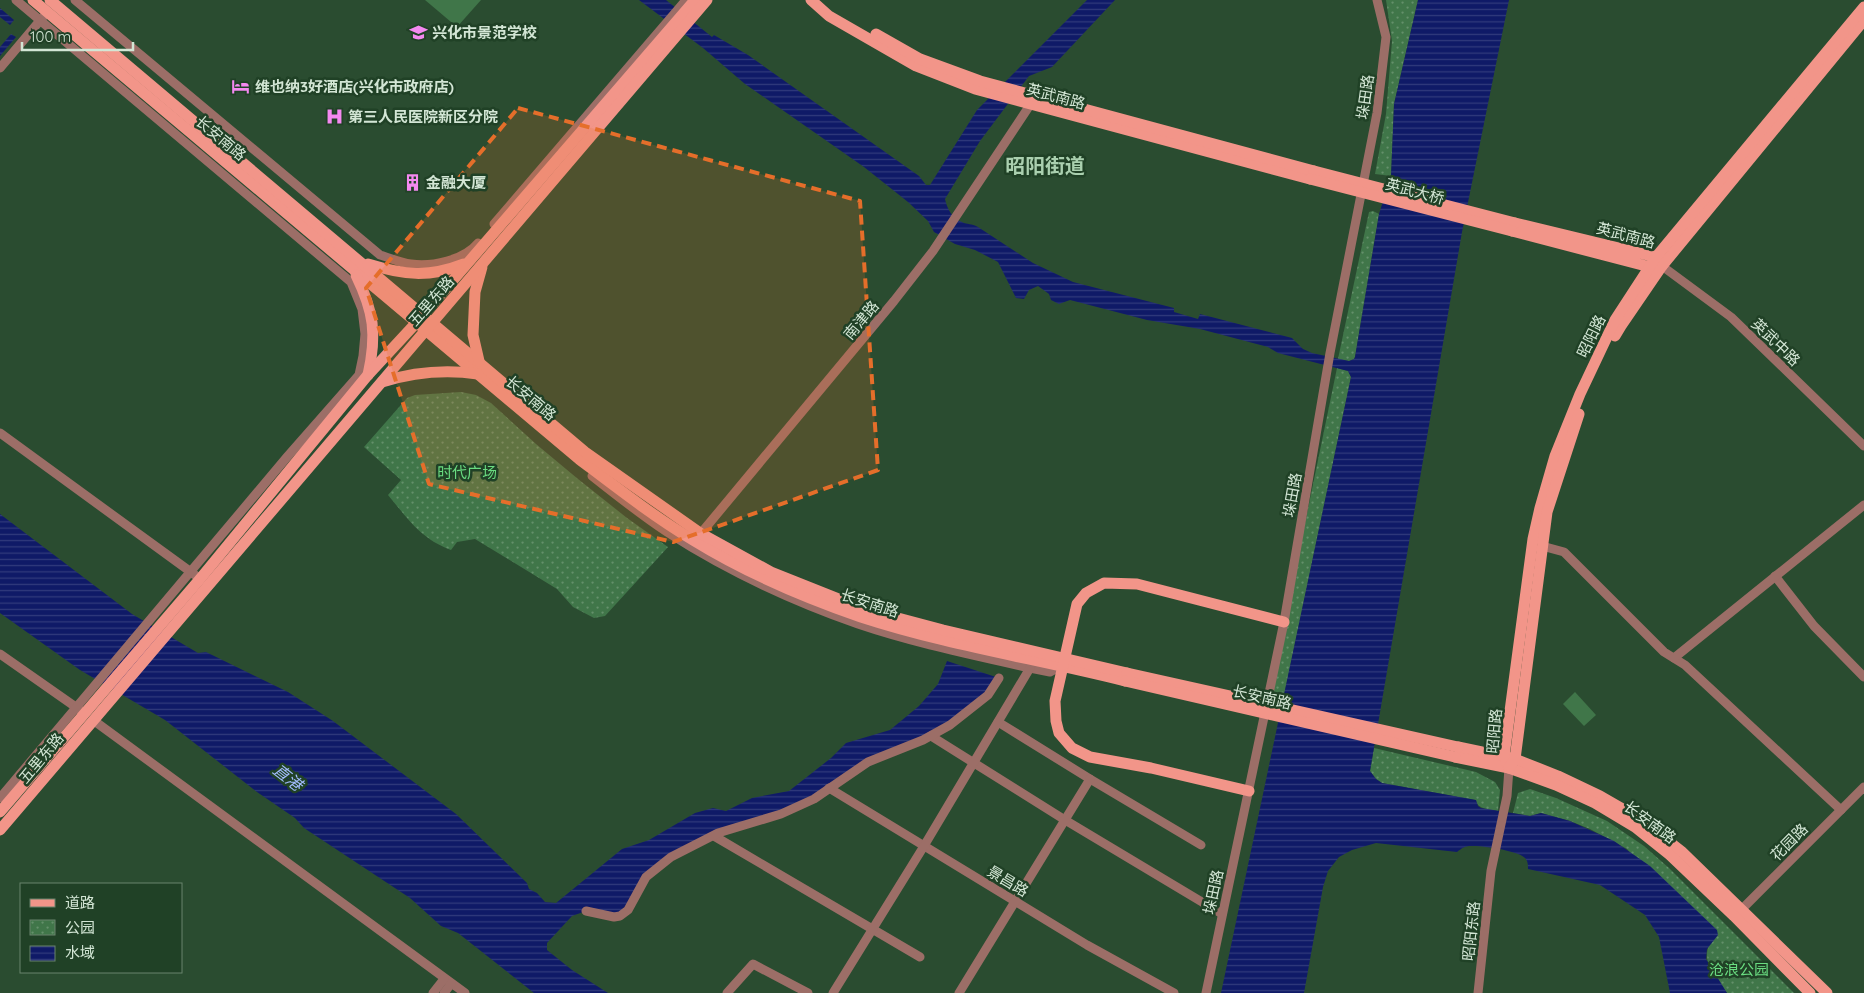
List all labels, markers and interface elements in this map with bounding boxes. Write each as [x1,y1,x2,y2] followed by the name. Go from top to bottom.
[22,20,134,52] scale bar
[408,22,428,42] school or university icon: 兴化市景范学校
[432,23,537,42] place label: 兴化市景范学校
[30,27,71,46] text: 100 m
[1352,73,1378,121] street label: 垛田路
[231,76,251,96] hotel icon: 维也纳3好酒店(兴化市政府店)
[255,77,454,96] place label: 维也纳3好酒店(兴化市政府店)
[1025,79,1087,113] street label: 英武南路
[324,106,344,126] hospital icon: 第三人民医院新区分院
[348,107,498,126] place label: 第三人民医院新区分院
[192,111,250,165] street label: 长安南路
[1005,153,1085,178] district label: 昭阳街道
[402,172,422,192] building icon: 金融大厦
[426,173,486,192] place label: 金融大厦
[1384,174,1446,208] street label: 英武大桥
[1595,218,1657,252] street label: 英武南路
[404,272,458,330] street label: 五里东路
[839,297,883,343] street label: 南津路
[1573,312,1609,360] street label: 昭阳路
[1748,314,1804,370] street label: 英武中路
[502,371,560,425] street label: 长安南路
[437,463,497,482] park label: 时代广场
[1279,471,1305,519] street label: 垛田路
[839,585,901,621] street label: 长安南路
[1231,681,1293,713] street label: 长安南路
[1483,708,1505,754] street label: 昭阳路
[14,729,68,787] street label: 五里东路
[269,759,308,796] water label: 直港
[1620,797,1680,847] street label: 长安南路
[1766,819,1812,865] street label: 花园路
[984,861,1032,901] street label: 景昌路
[1199,868,1227,916] street label: 垛田路
[20,883,182,973] legend
[65,893,95,912] text: 道路
[1458,900,1484,962] street label: 昭阳东路
[65,918,95,937] text: 公园
[65,943,95,962] text: 水域
[1709,960,1769,979] park label: 沧浪公园

